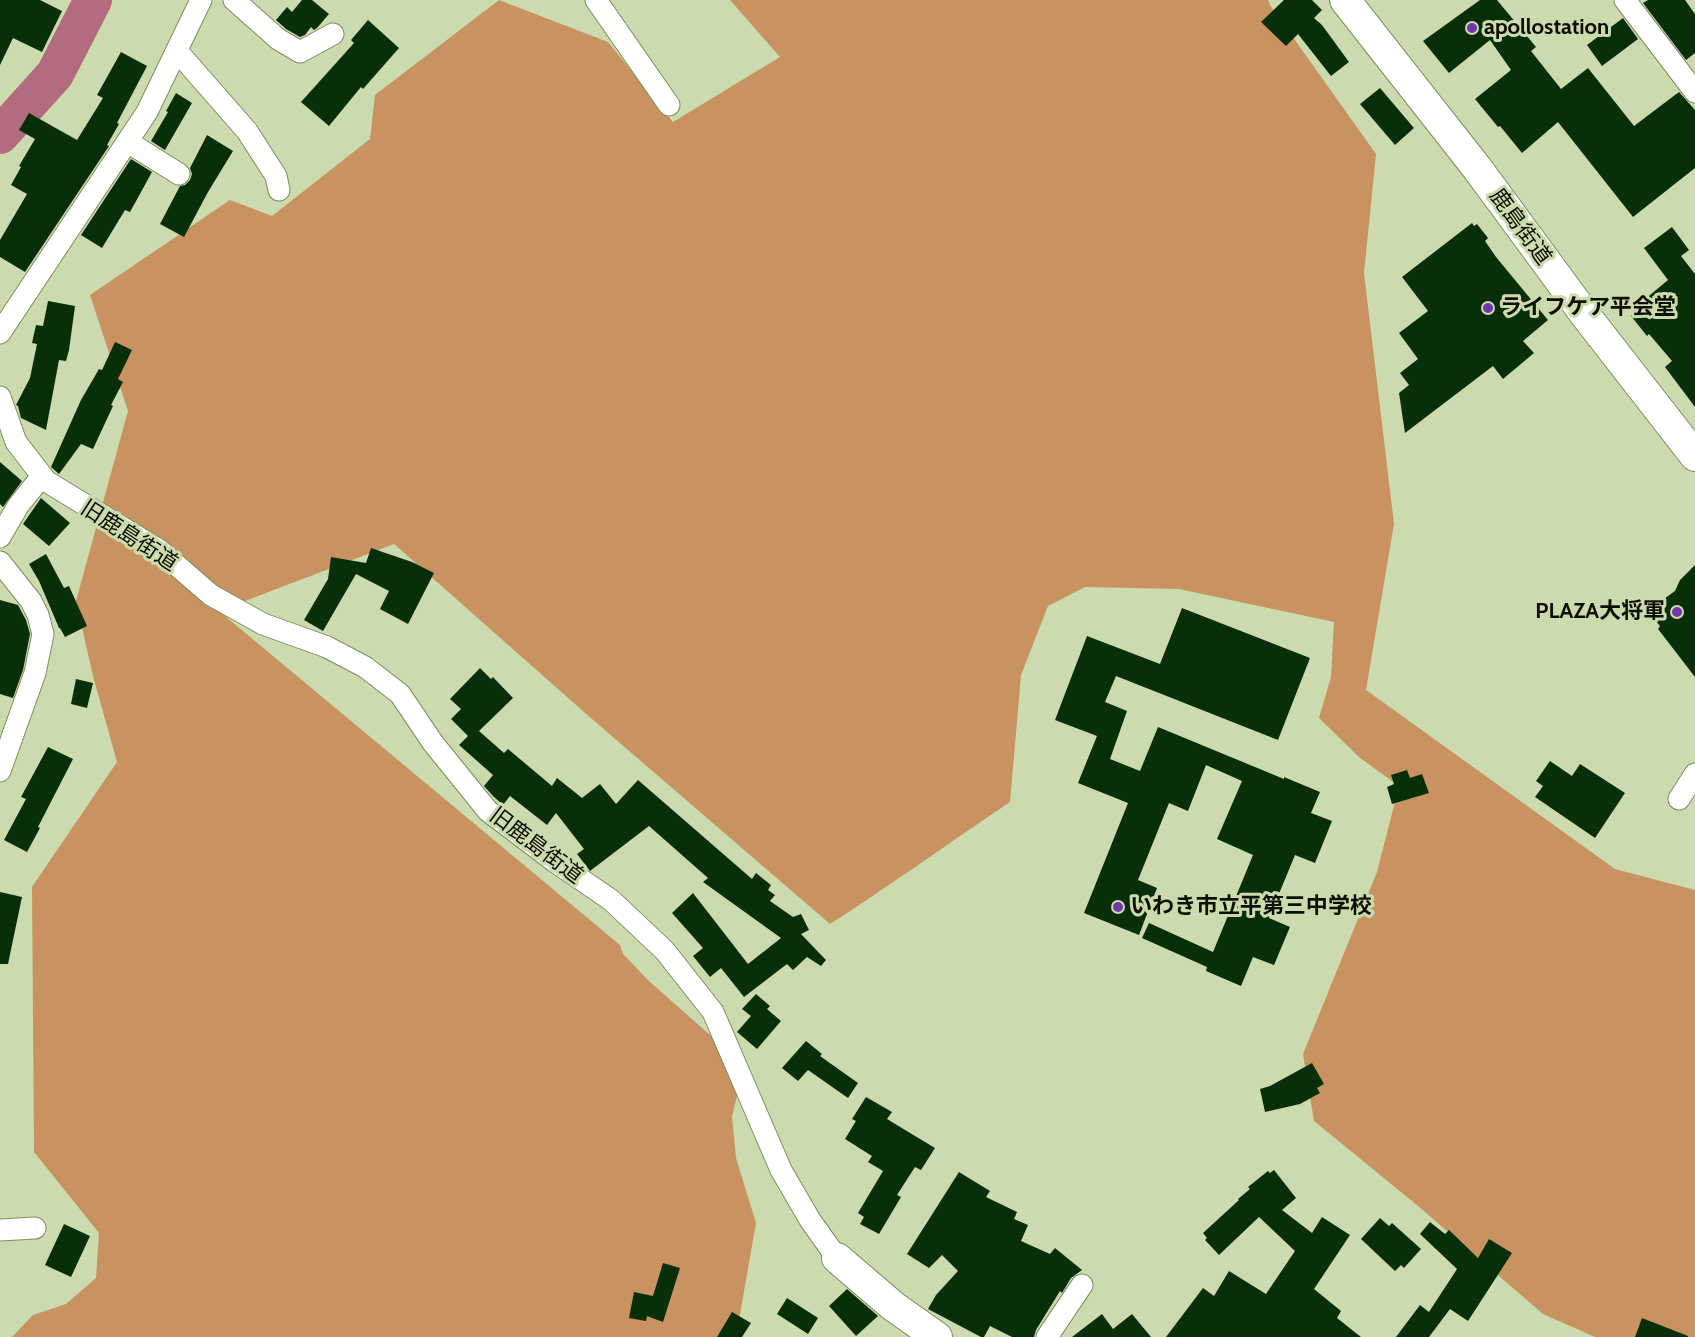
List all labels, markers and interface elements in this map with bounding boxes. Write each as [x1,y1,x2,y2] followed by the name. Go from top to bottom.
[1484,15,1609,41] place label: apollostation
[1465,21,1479,35] marker: apollostation
[1483,184,1557,270] street label: 鹿島街道
[1500,295,1676,321] place label: ライフケア平会堂
[1481,301,1495,315] marker: ライフケア平会堂
[76,495,182,577] street label: 旧鹿島街道
[1535,599,1665,625] place label: PLAZA大将軍
[1670,605,1684,619] marker: PLAZA大将軍
[484,802,588,890] street label: 旧鹿島街道
[1130,894,1372,920] place label: いわき市立平第三中学校
[1111,900,1125,914] marker: いわき市立平第三中学校

